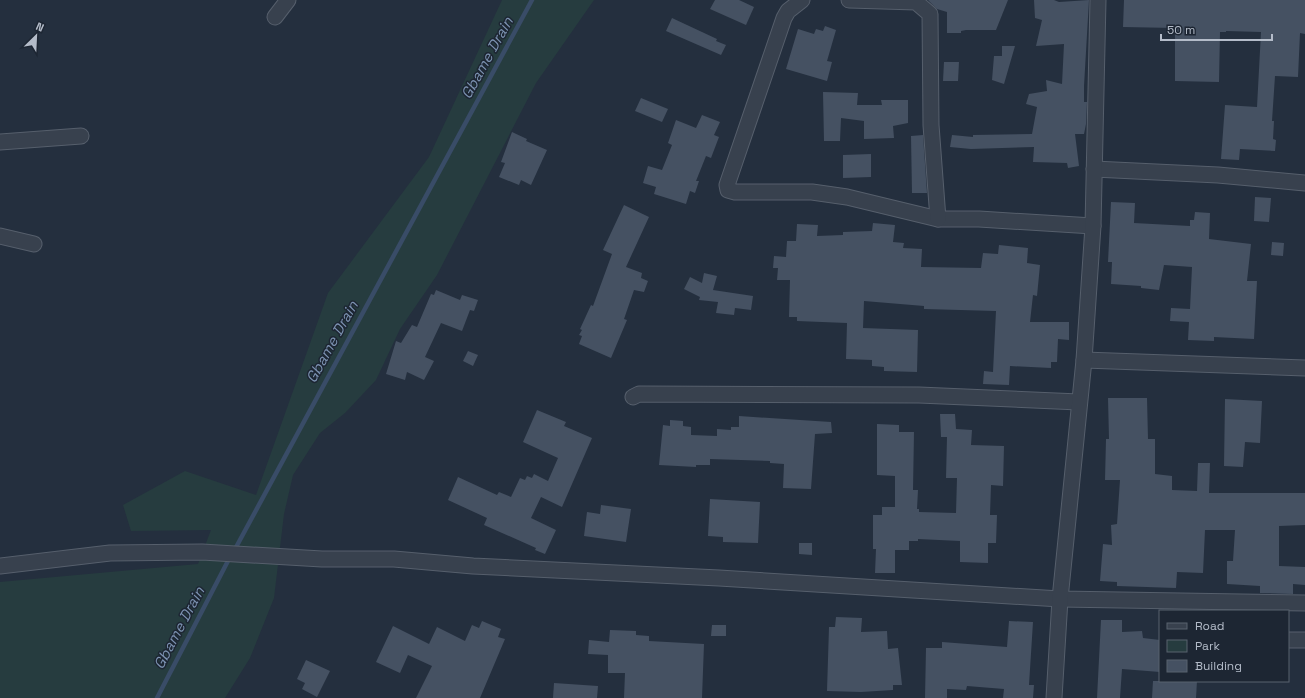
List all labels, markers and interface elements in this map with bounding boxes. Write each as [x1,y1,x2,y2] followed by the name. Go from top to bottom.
[456,13,517,102] water label: Gbame Drain
[16,16,56,56] north arrow
[1161,16,1272,42] scale bar
[34,19,46,35] text: N
[1167,22,1195,38] text: 50 m
[301,297,362,386] water label: Gbame Drain
[149,583,209,672] water label: Gbame Drain
[1159,610,1289,682] legend
[1195,618,1224,634] text: Road
[1195,638,1220,654] text: Park
[1195,658,1242,674] text: Building

